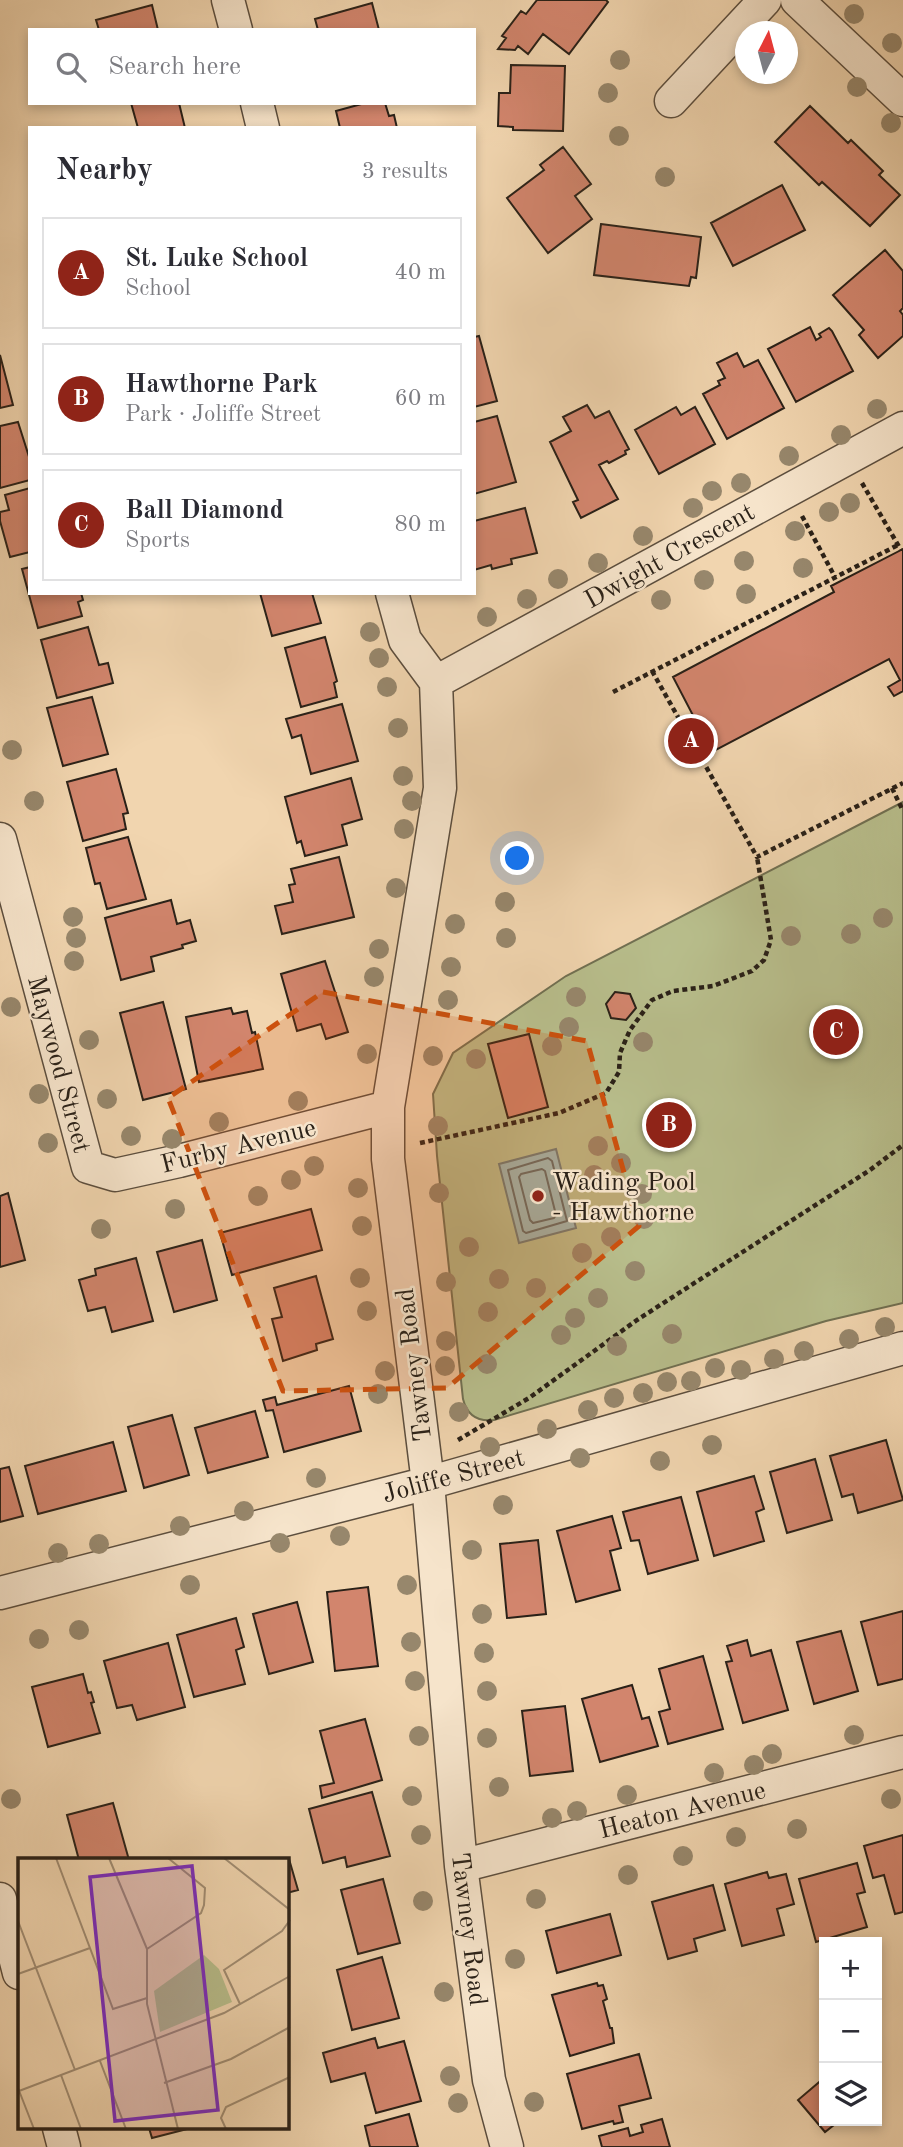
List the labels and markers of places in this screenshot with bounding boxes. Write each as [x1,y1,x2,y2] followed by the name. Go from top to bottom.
[668,715,714,767] pin: A
[813,1006,859,1058] pin: C
[646,1099,692,1151] pin: B
[552,1170,696,1226] place label: Wading Pool - Hawthorne
[530,1188,546,1204] marker: Wading Pool - Hawthorne

